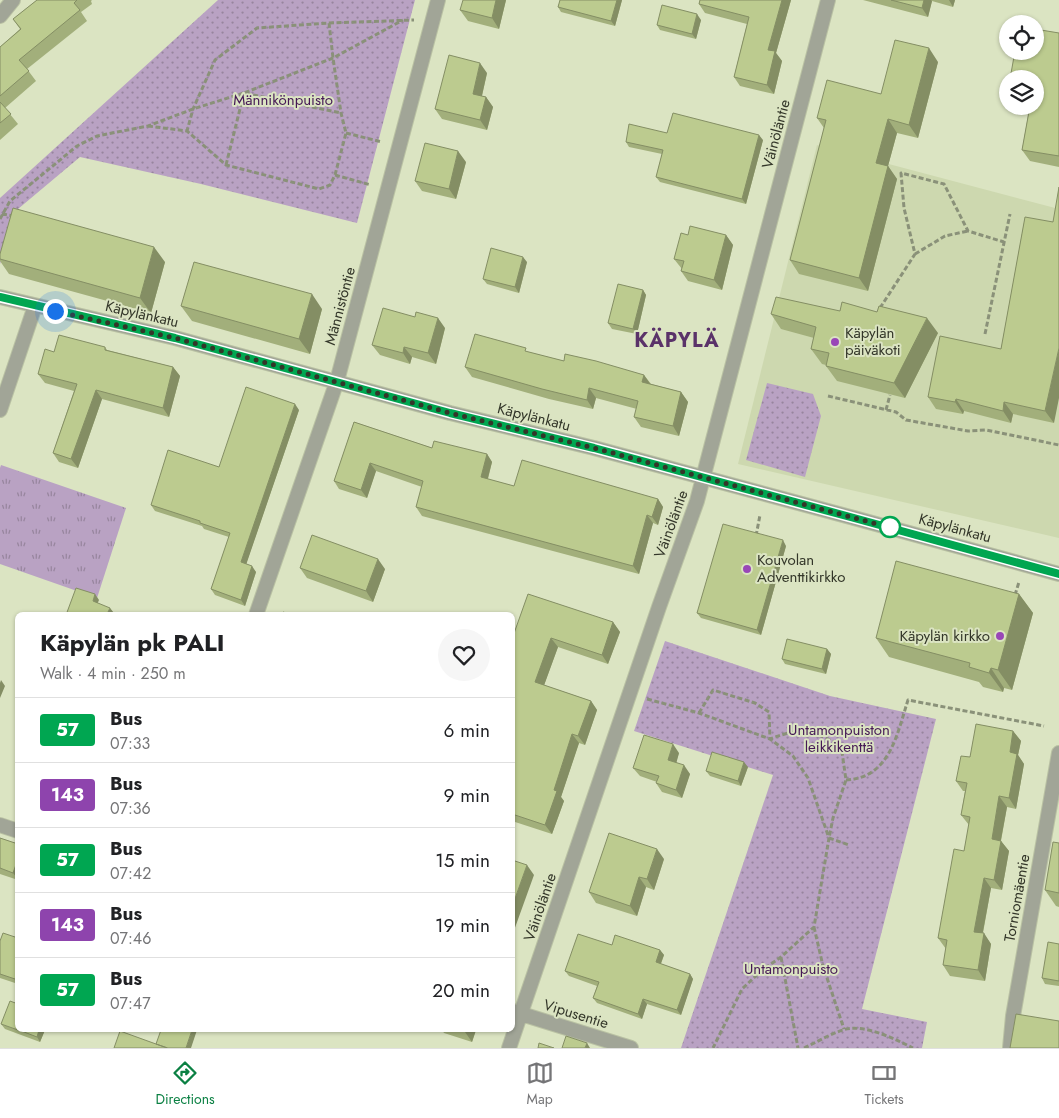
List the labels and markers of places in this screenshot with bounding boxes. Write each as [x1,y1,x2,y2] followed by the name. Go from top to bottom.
[845,322,901,361] place label: Käpylän päiväkoti
[829,336,841,348] marker: Käpylän päiväkoti
[879,516,901,538] unlabelled marker
[757,549,845,588] place label: Kouvolan Adventtikirkko
[741,563,753,575] marker: Kouvolan Adventtikirkko
[899,625,990,647] place label: Käpylän kirkko
[994,630,1006,642] marker: Käpylän kirkko

